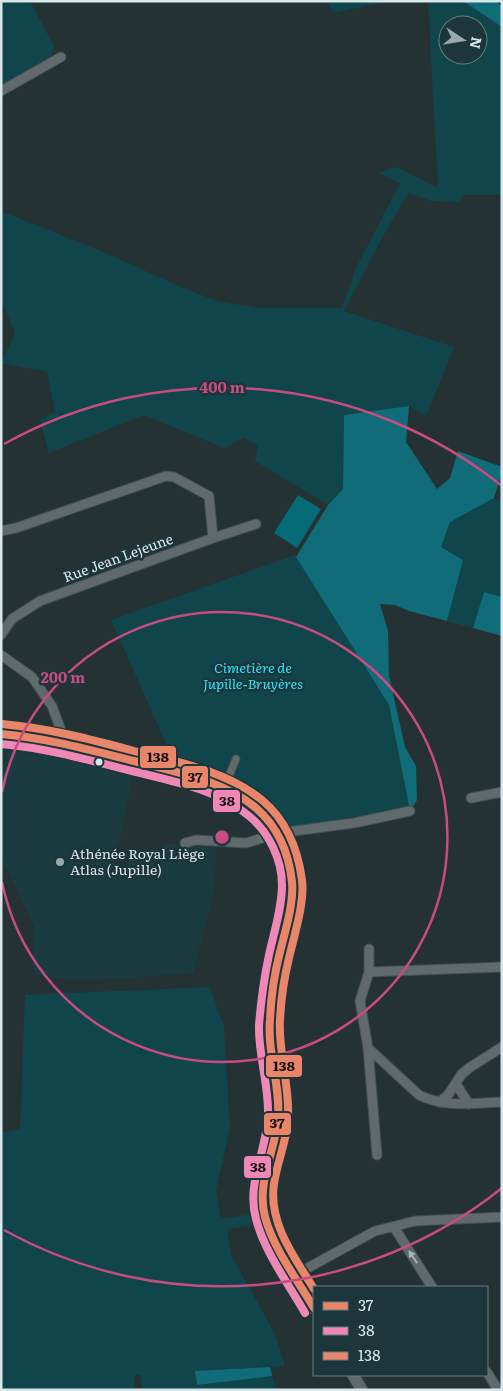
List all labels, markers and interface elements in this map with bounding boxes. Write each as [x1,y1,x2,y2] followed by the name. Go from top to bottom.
[438,15,488,65] north arrow
[466,35,488,51] text: N
[199,375,245,398] text: 400 m
[60,528,175,586] street label: Rue Jean Lejeune
[203,657,303,693] park label: Cimetière de Jupille-Bruyères
[41,665,85,688] text: 200 m
[139,745,177,769] line badge: 138
[147,746,169,766] text: 138
[94,757,104,767] unlabelled marker
[181,765,209,789] line badge: 37
[187,766,203,786] text: 37
[212,789,241,813] line badge: 38
[219,790,235,810] text: 38
[213,828,231,846] centre of rings
[70,843,204,879] place label: Athénée Royal Liège Atlas (Jupille)
[54,856,66,868] marker: Athénée Royal Liège Atlas (Jupille)
[265,1054,303,1078] line badge: 138
[273,1055,295,1075] text: 138
[263,1112,292,1136] line badge: 37
[269,1112,285,1132] text: 37
[243,1155,272,1179] line badge: 38
[250,1156,266,1176] text: 38
[408,1251,418,1264] one-way arrow
[313,1286,488,1376] legend
[358,1293,374,1316] text: 37
[358,1318,374,1341] text: 38
[358,1343,381,1366] text: 138

